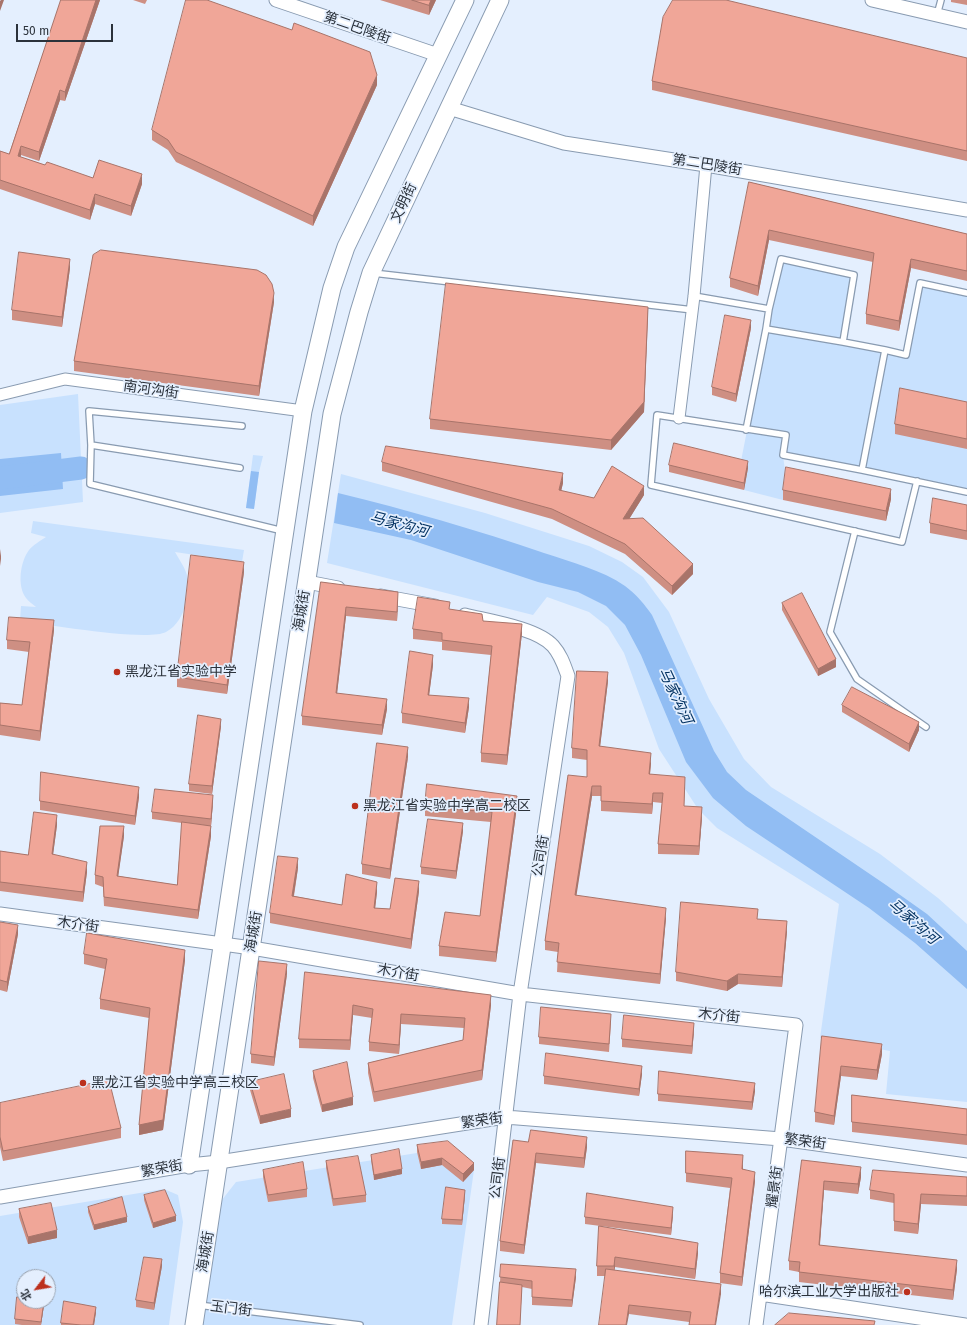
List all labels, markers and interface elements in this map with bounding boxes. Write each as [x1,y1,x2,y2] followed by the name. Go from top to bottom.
[321,9,393,47] street label: 第二巴陵街
[18,16,115,42] scale bar
[23,24,49,38] text: 50 m
[671,151,743,179] street label: 第二巴陵街
[388,180,420,226] street label: 文明街
[122,378,180,402] street label: 南河沟街
[368,509,430,541] water label: 马家沟河
[290,589,314,633] street label: 海城街
[125,664,237,680] place label: 黑龙江省实验中学
[654,665,696,727] water label: 马家沟河
[112,667,122,677] marker: 黑龙江省实验中学
[363,798,531,814] place label: 黑龙江省实验中学高二校区
[350,801,360,811] marker: 黑龙江省实验中学高二校区
[529,834,553,878] street label: 公司街
[884,896,942,948] water label: 马家沟河
[242,910,266,954] street label: 海城街
[56,914,100,936] street label: 木介街
[376,961,420,985] street label: 木介街
[697,1005,741,1027] street label: 木介街
[91,1075,259,1091] place label: 黑龙江省实验中学高三校区
[78,1078,88,1088] marker: 黑龙江省实验中学高三校区
[460,1110,504,1132] street label: 繁荣街
[783,1131,827,1153] street label: 繁荣街
[487,1156,509,1200] street label: 公司街
[140,1157,184,1181] street label: 繁荣街
[764,1165,786,1209] street label: 耀景街
[194,1230,218,1274] street label: 海城街
[16,1269,56,1309] north arrow
[759,1284,899,1300] place label: 哈尔滨工业大学出版社
[18,1287,35,1303] text: 北
[902,1287,912,1297] marker: 哈尔滨工业大学出版社
[209,1298,253,1320] street label: 玉门街

